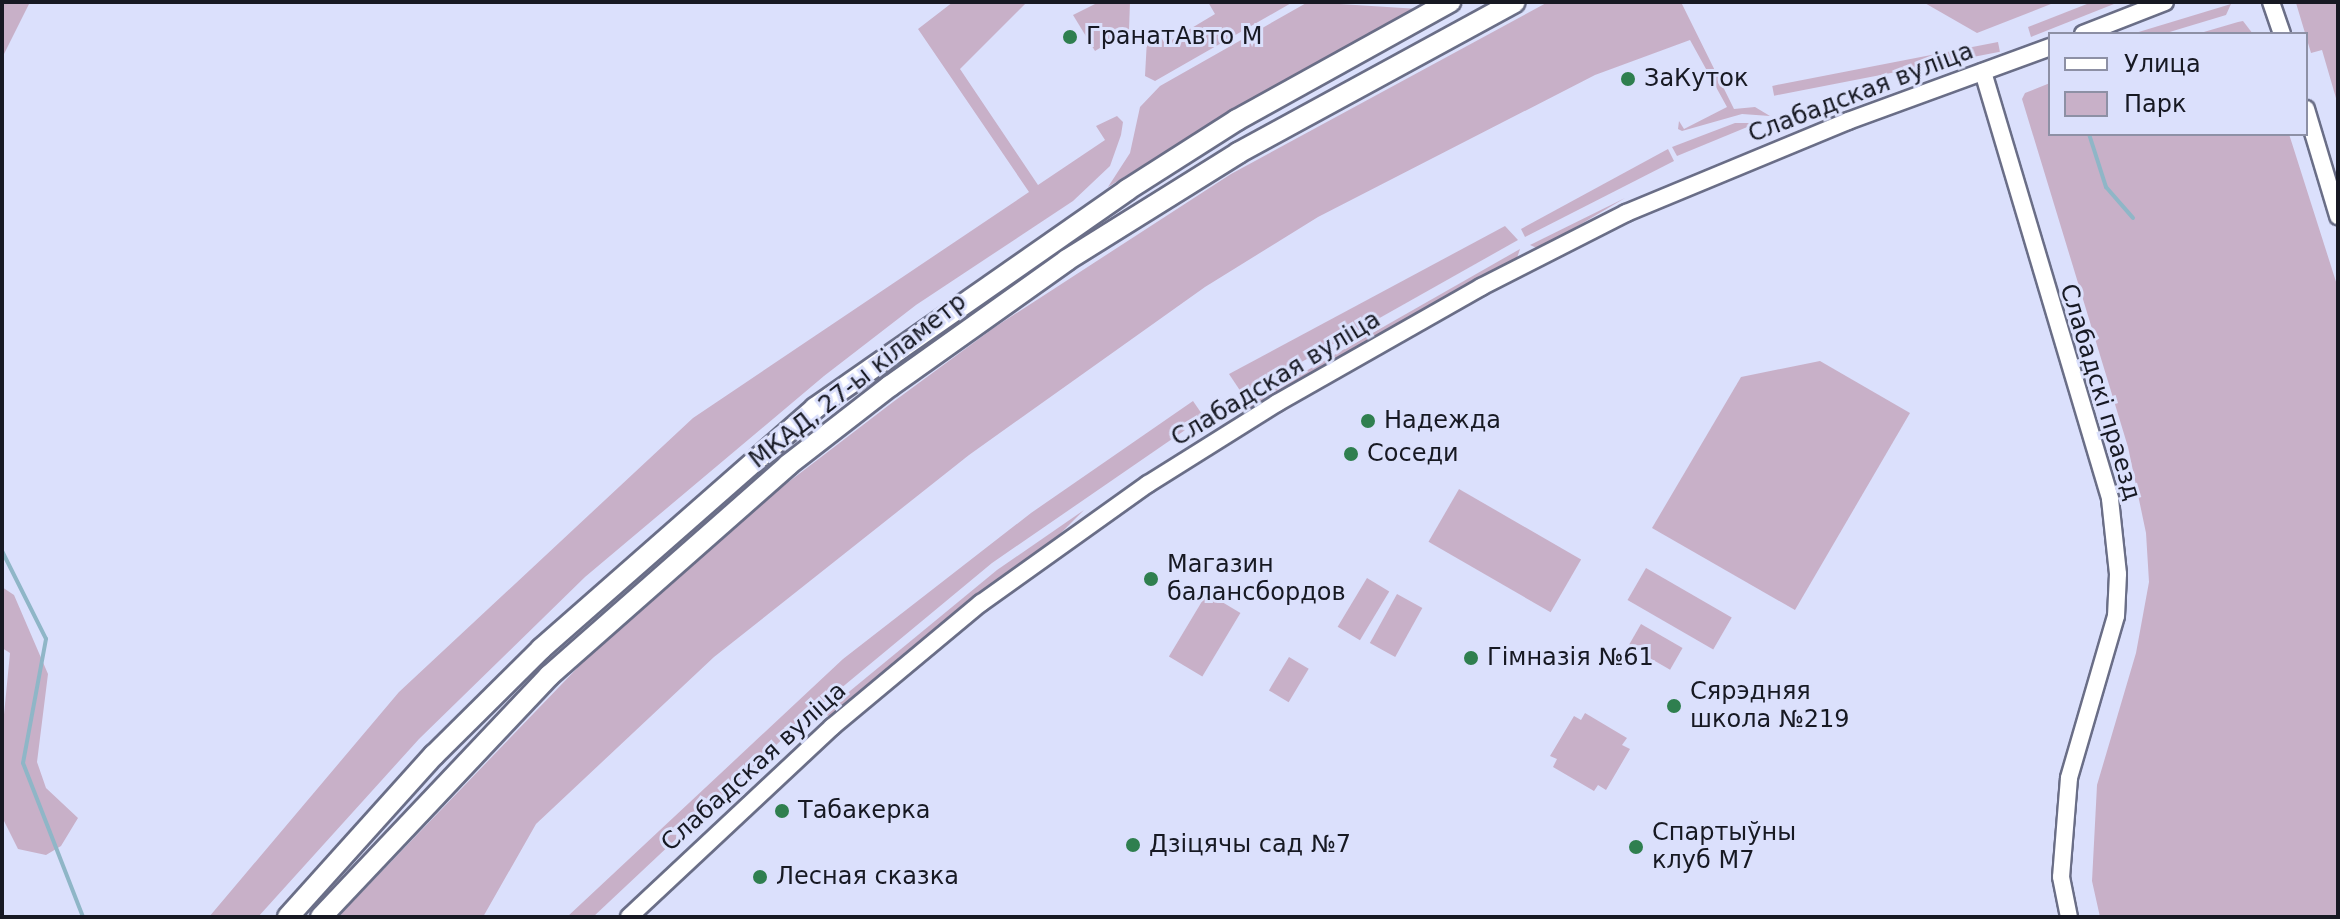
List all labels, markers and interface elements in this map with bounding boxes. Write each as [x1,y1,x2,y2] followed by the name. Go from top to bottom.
[1086,23,1263,51] place label: ГранатАвто М
[1061,28,1079,46] marker: ГранатАвто М
[2048,32,2308,136] legend
[1744,37,1978,149] street label: Слабадская вуліца
[2124,50,2201,78] text: Улица
[1644,65,1748,93] place label: ЗаКуток
[1619,70,1637,88] marker: ЗаКуток
[2124,90,2186,118] text: Парк
[2053,280,2147,504] street label: Слабадскі праезд
[744,287,972,475] street label: МКАД, 27-ы кіламетр
[1166,305,1386,453] street label: Слабадская вуліца
[1384,407,1501,435] place label: Надежда
[1359,412,1377,430] marker: Надежда
[1367,440,1459,468] place label: Соседи
[1342,445,1360,463] marker: Соседи
[1167,551,1346,607] place label: Магазин балансбордов
[1142,570,1160,588] marker: Магазин балансбордов
[1487,644,1654,672] place label: Гімназія №61
[1462,649,1480,667] marker: Гімназія №61
[656,676,852,858] street label: Слабадская вуліца
[1690,678,1850,734] place label: Сярэдняя школа №219
[1665,697,1683,715] marker: Сярэдняя школа №219
[798,797,931,825] place label: Табакерка
[773,802,791,820] marker: Табакерка
[1652,819,1796,875] place label: Спартыўны клуб М7
[1149,831,1351,859] place label: Дзіцячы сад №7
[1124,836,1142,854] marker: Дзіцячы сад №7
[1627,838,1645,856] marker: Спартыўны клуб М7
[776,863,959,891] place label: Лесная сказка
[751,868,769,886] marker: Лесная сказка

